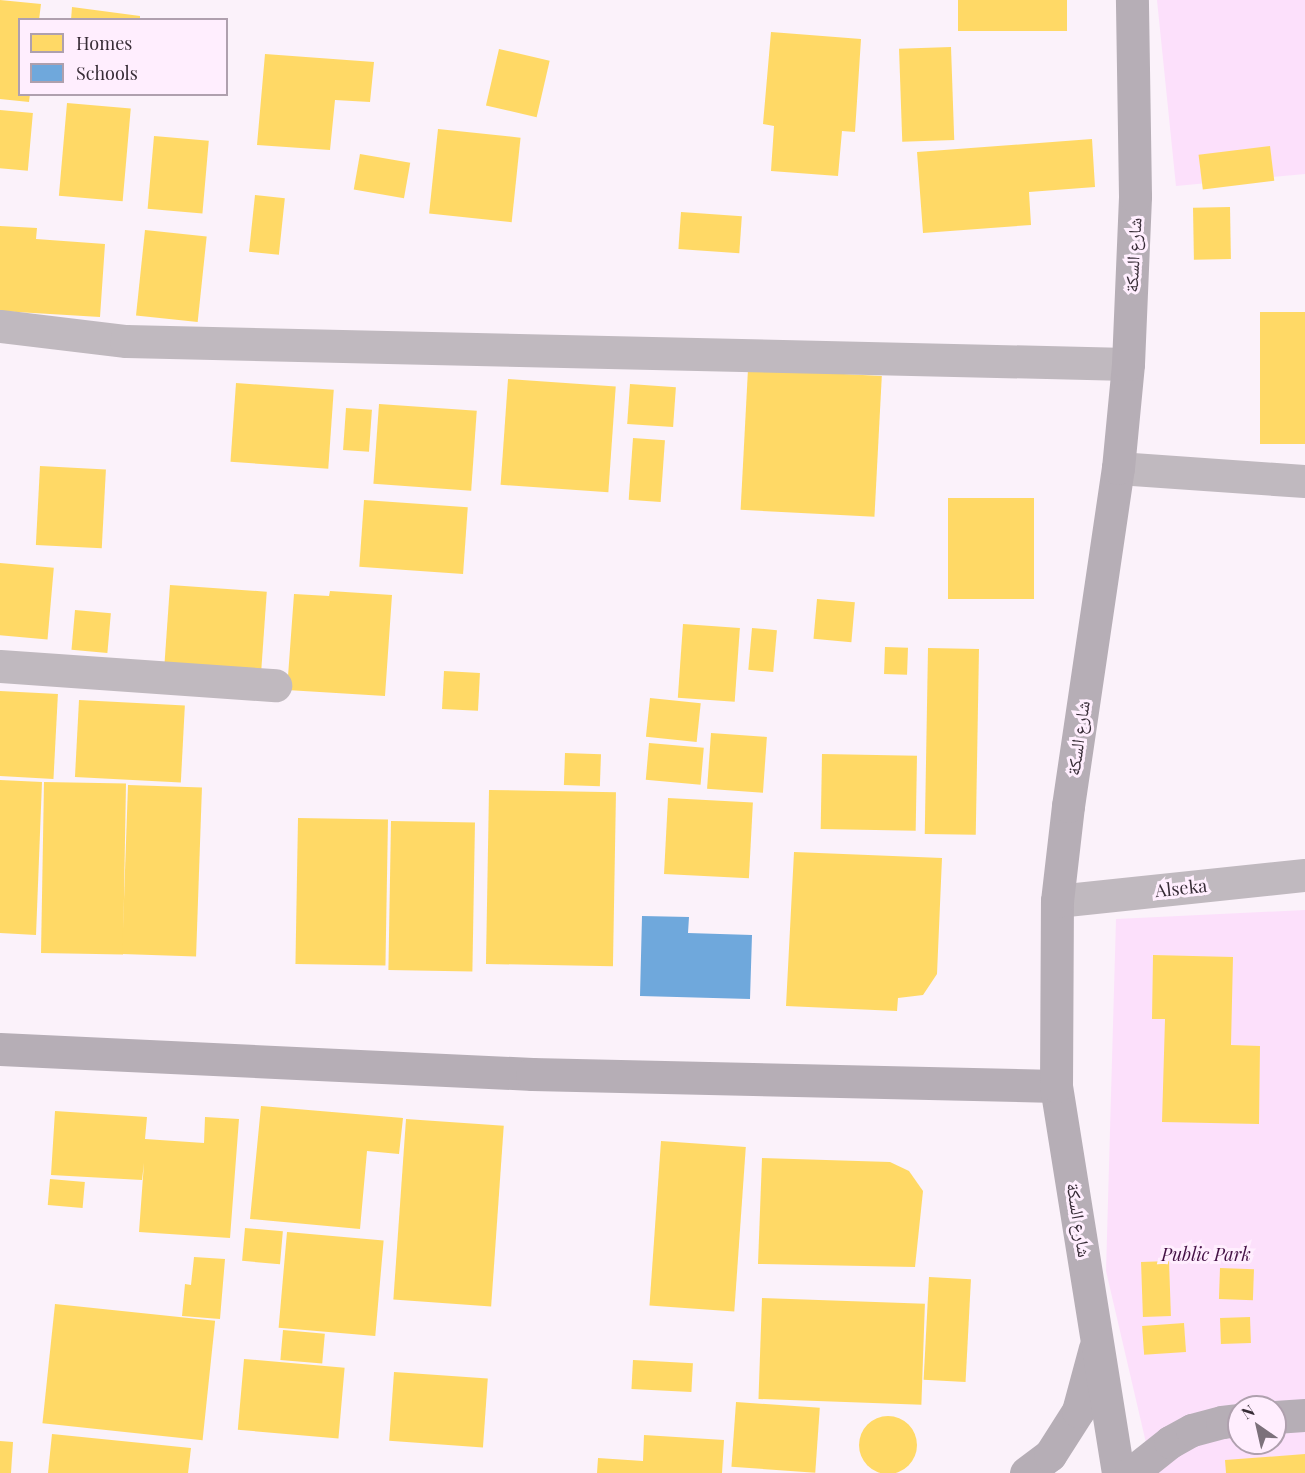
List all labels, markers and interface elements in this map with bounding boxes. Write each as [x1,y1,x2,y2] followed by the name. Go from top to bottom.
[18,18,228,96] legend
[76,31,132,55] text: Homes
[76,61,138,85] text: Schools
[1120,217,1146,293] street label: شارع السكة
[1062,699,1094,777] street label: شارع السكة
[1154,875,1208,901] street label: Alseka
[1062,1181,1096,1259] street label: شارع السكة
[1161,1243,1251,1265] park label: Public Park
[1227,1395,1287,1455] north arrow
[1237,1399,1258,1423] text: N

